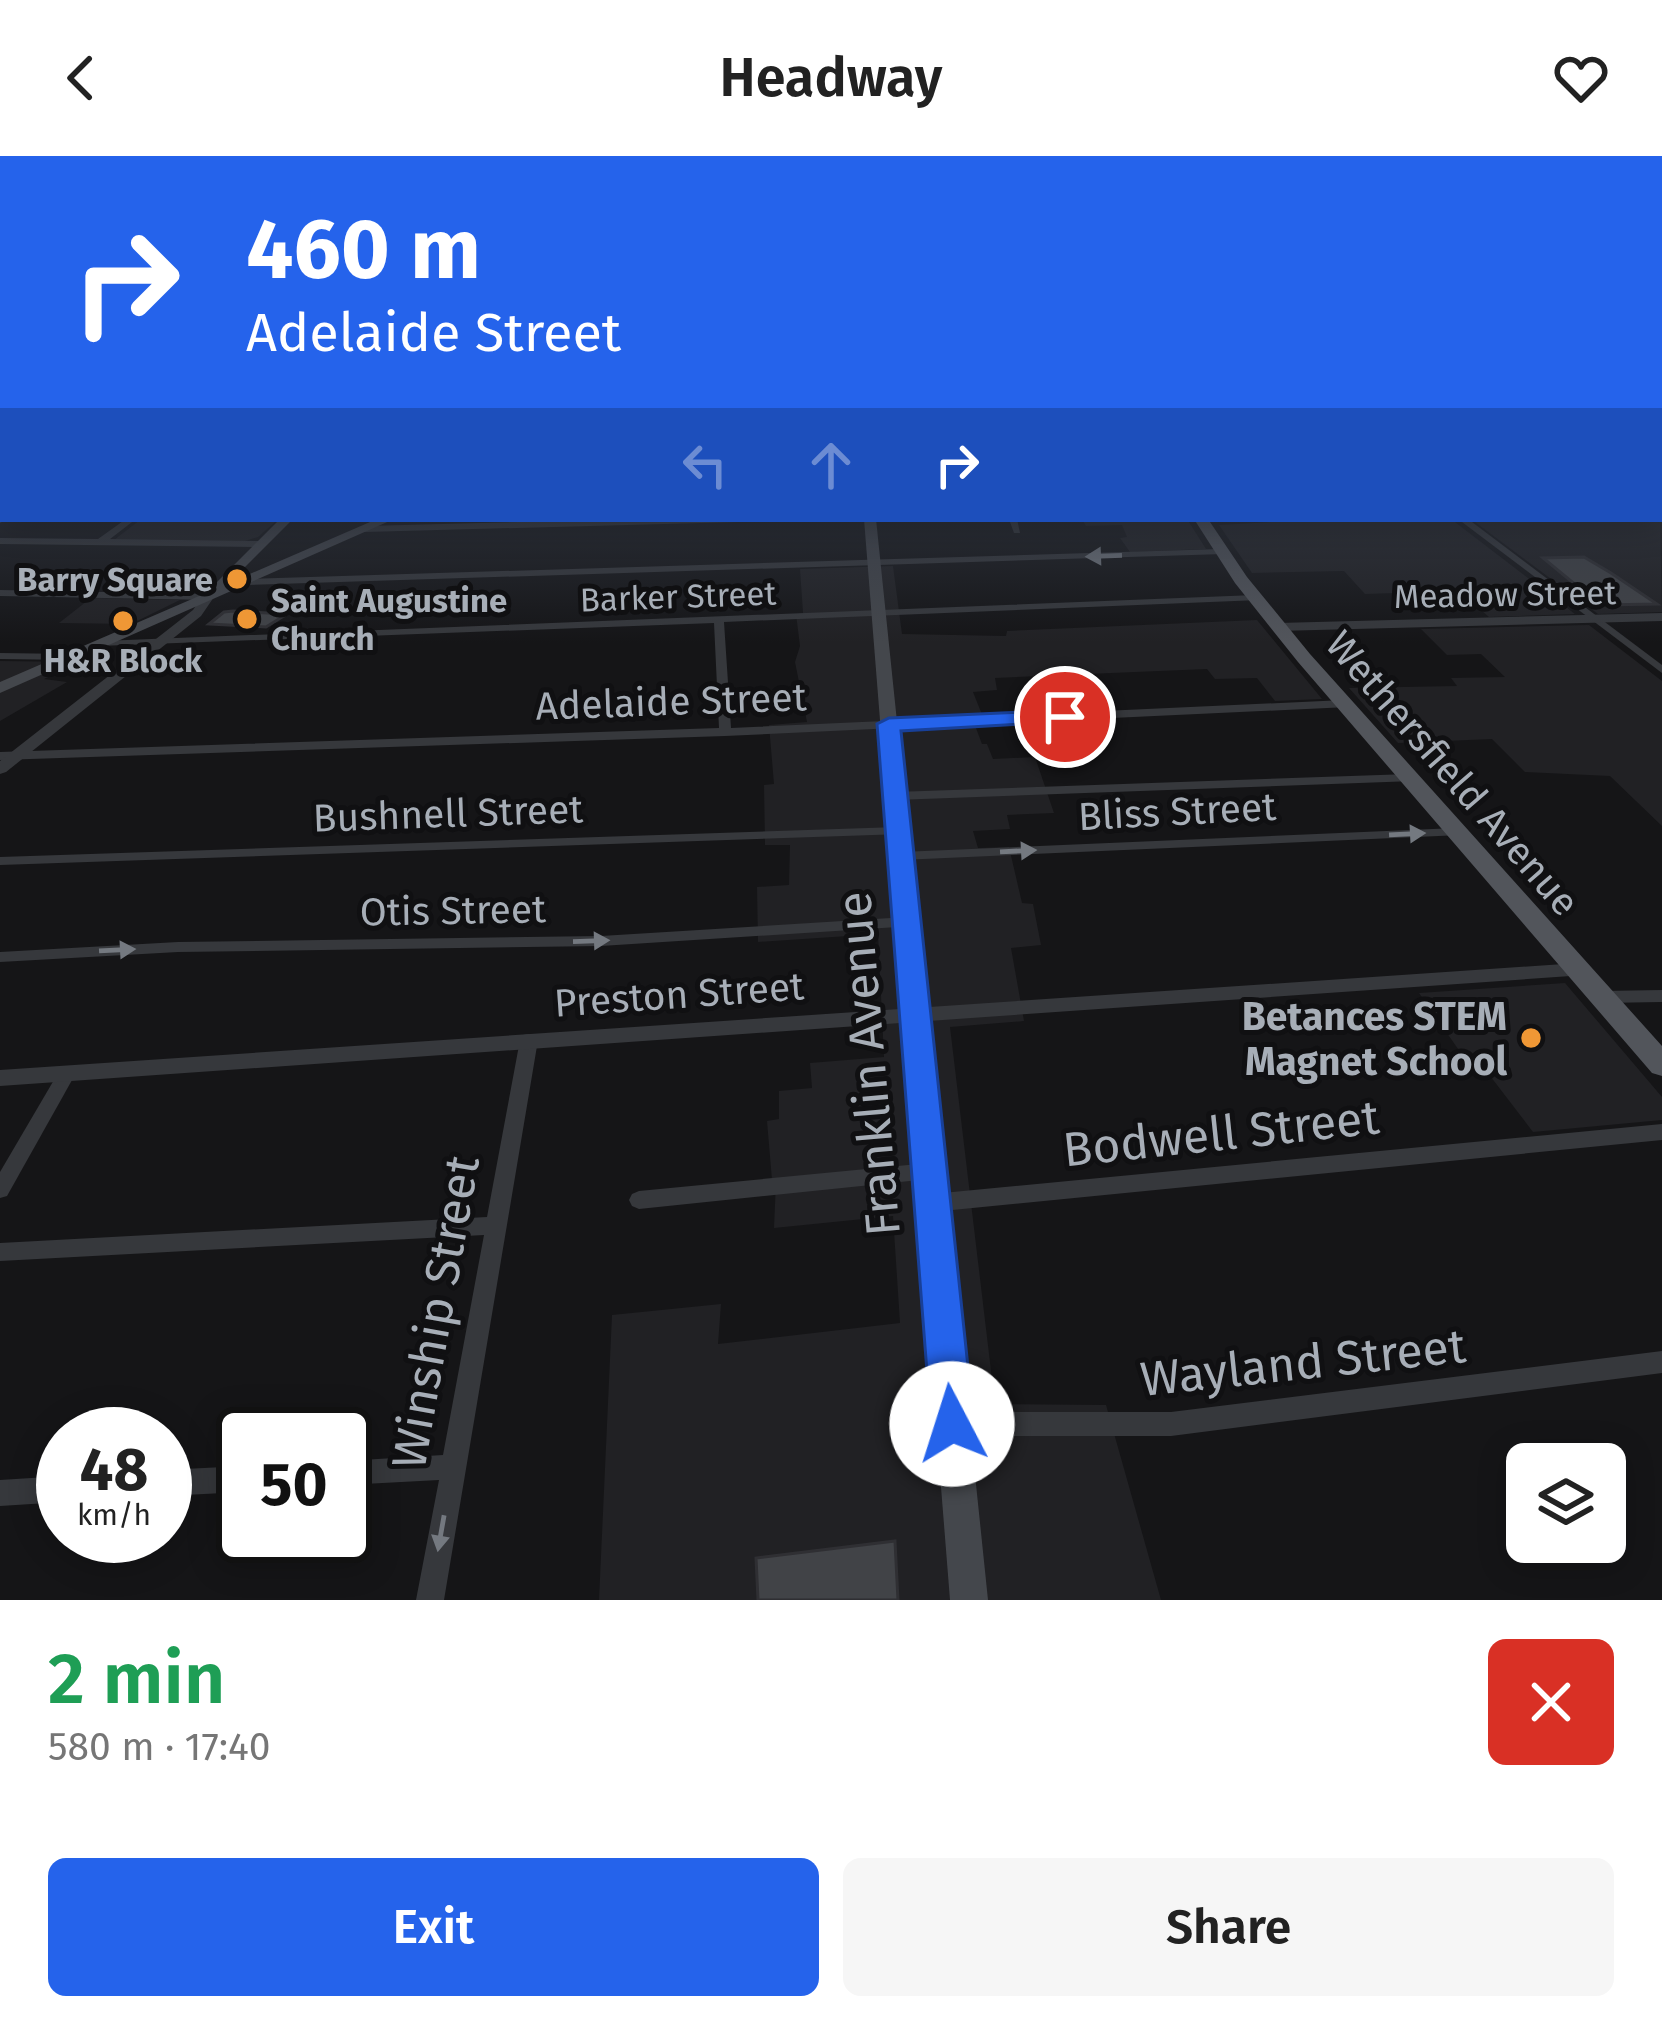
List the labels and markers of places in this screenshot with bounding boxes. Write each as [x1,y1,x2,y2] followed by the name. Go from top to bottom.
[17,560,213,600] place label: Barry Square
[224,566,250,592] marker: Barry Square
[271,581,507,659] place label: Saint Augustine Church
[234,606,260,632] marker: Saint Augustine Church
[110,608,136,634] marker: H&R Block
[44,641,203,681] place label: H&R Block
[1014,666,1116,768] pin
[1242,994,1507,1085] place label: Betances STEM Magnet School
[1518,1025,1544,1051] marker: Betances STEM Magnet School

